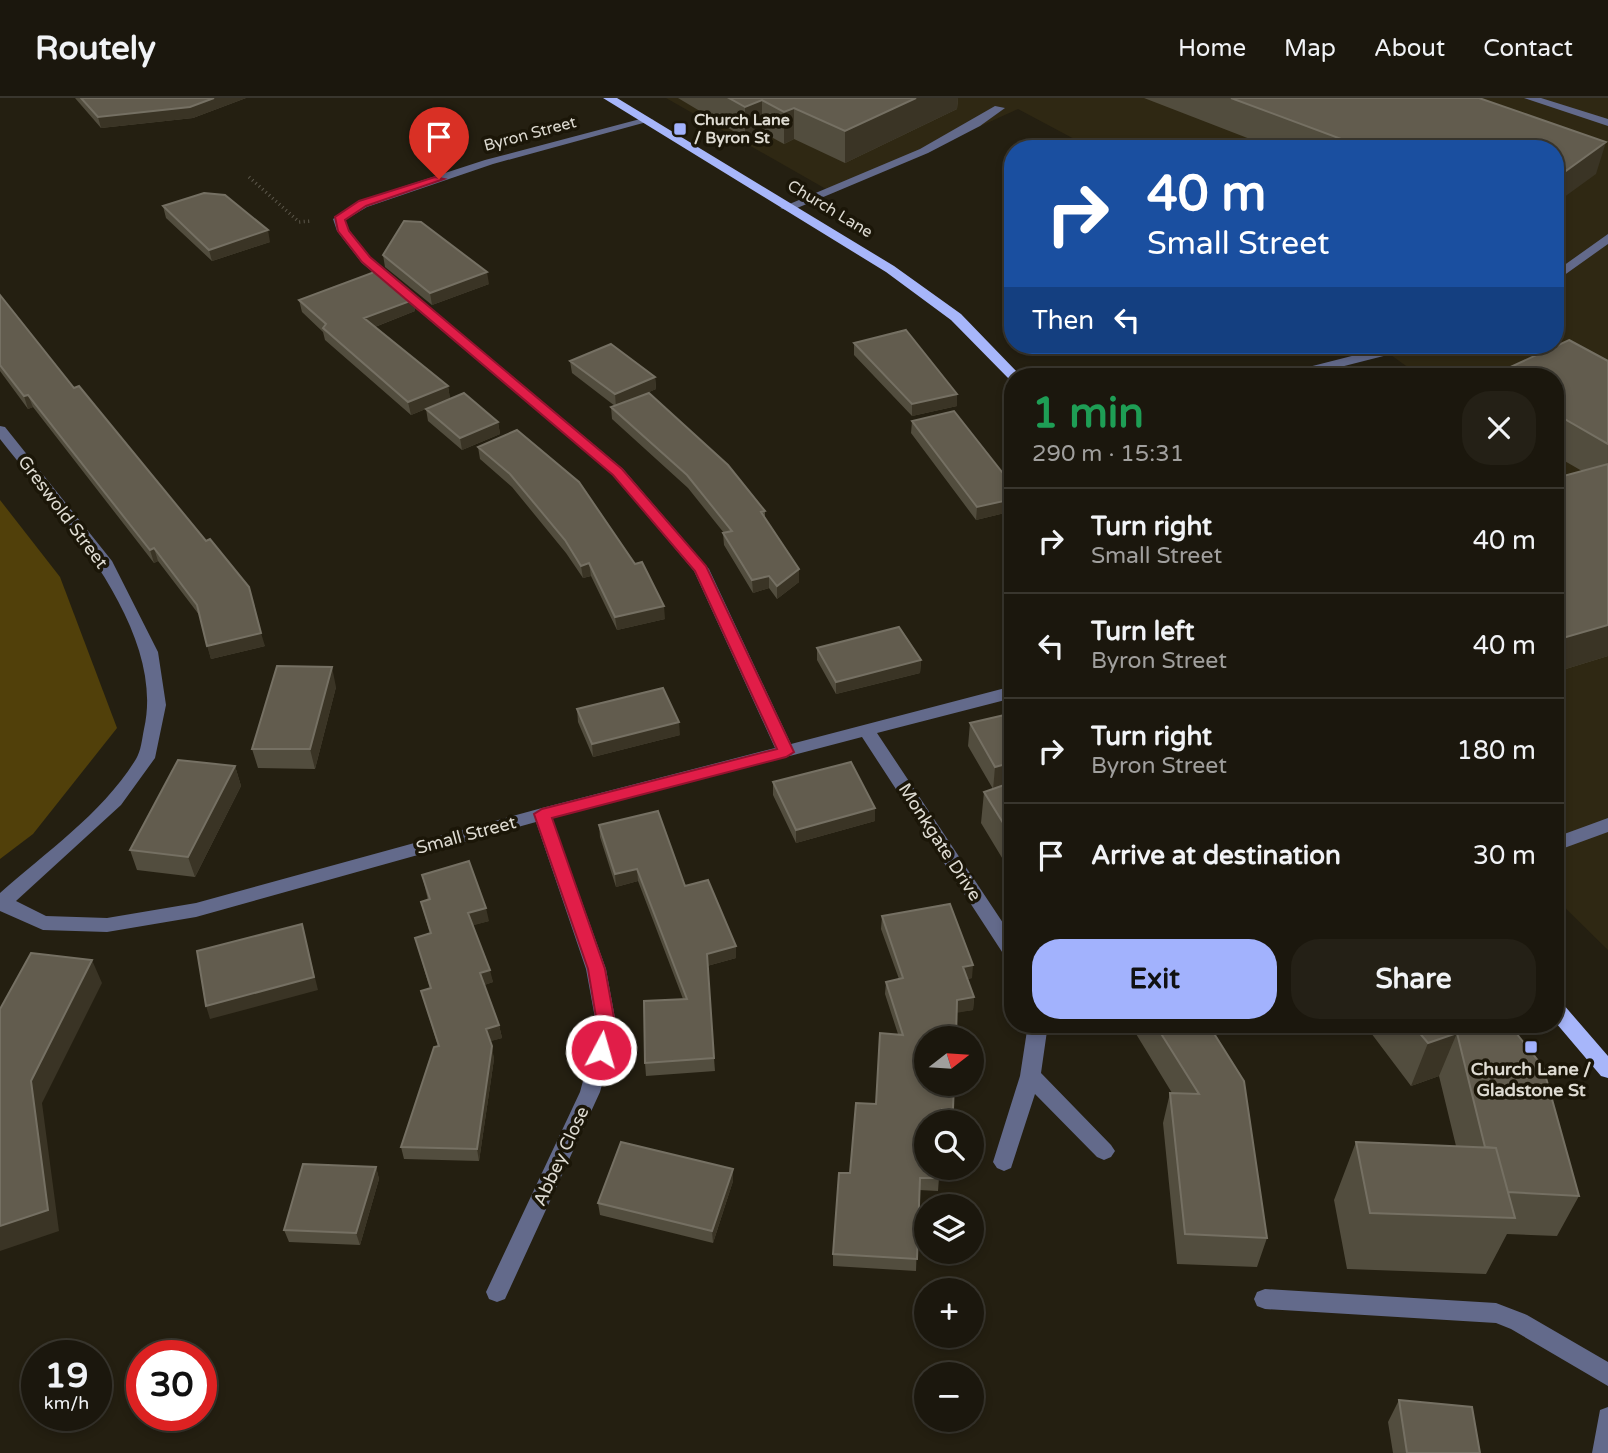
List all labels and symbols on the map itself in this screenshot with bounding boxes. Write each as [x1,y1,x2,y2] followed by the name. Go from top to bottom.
[409,107,469,179] pin
[694,110,790,148] place label: Church Lane / Byron St
[482,112,578,156] street label: Byron Street
[672,121,688,137] marker: Church Lane / Byron St
[784,176,876,242] street label: Church Lane
[13,451,113,573] street label: Greswold Street
[894,779,986,905] street label: Monkgate Drive
[414,811,519,859] street label: Small Street
[564,1013,638,1087] position arrow
[914,1026,984,1096] north arrow
[1523,1039,1539,1055] marker: Church Lane / Gladstone St
[1471,1058,1591,1101] place label: Church Lane / Gladstone St
[528,1103,594,1209] street label: Abbey Close
[126,1340,217,1431] speed limit sign: 30

